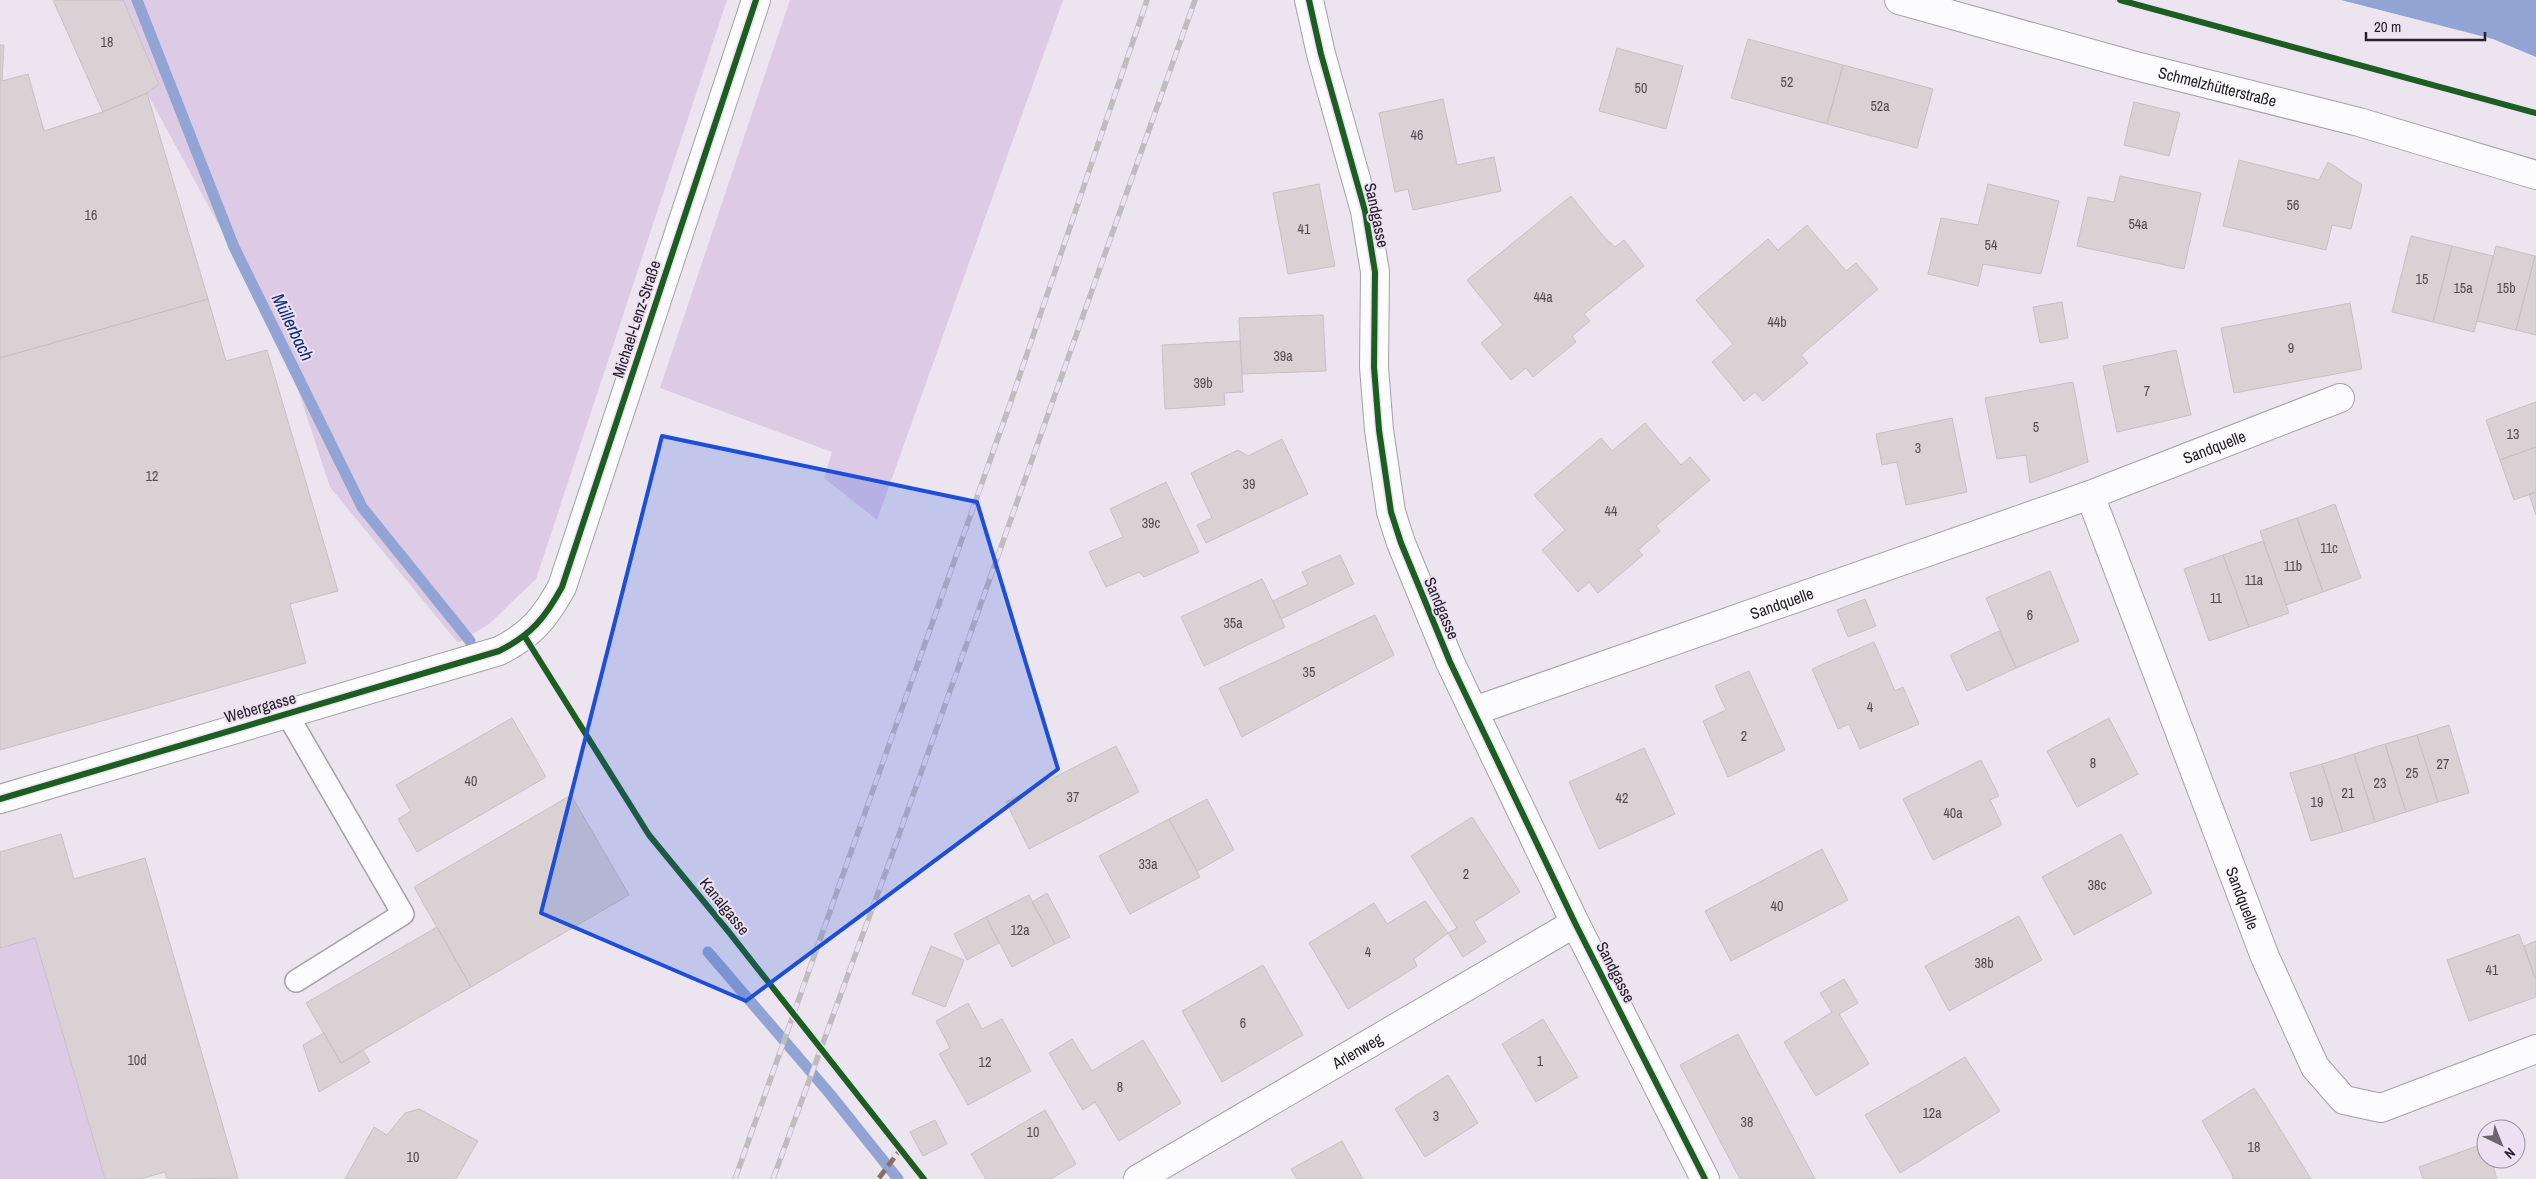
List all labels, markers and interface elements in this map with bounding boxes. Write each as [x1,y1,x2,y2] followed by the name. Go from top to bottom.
[2366,10,2485,42] scale bar
[2374,16,2401,37] text: 20 m
[101,33,113,51] house number: 18
[2156,61,2279,112] street label: Schmelzhütterstraße
[1781,73,1793,91] house number: 52
[1635,79,1647,97] house number: 50
[1870,97,1890,115] house number: 52a
[1411,126,1423,144] house number: 46
[1359,181,1395,249] street label: Sandgasse
[2287,196,2299,214] house number: 56
[85,206,97,224] house number: 16
[2128,215,2148,233] house number: 54a
[1298,220,1311,238] house number: 41
[1985,236,1998,254] house number: 54
[607,257,665,381] street label: Michael-Lenz-Straße
[2416,270,2428,288] house number: 15
[2453,279,2473,297] house number: 15a
[2496,279,2516,297] house number: 15b
[1533,288,1553,306] house number: 44a
[266,289,320,365] water label: Müllerbach
[1767,313,1787,331] house number: 44b
[2288,339,2294,357] house number: 9
[1273,347,1293,365] house number: 39a
[1193,374,1213,392] house number: 39b
[2144,382,2150,400] house number: 7
[2033,418,2039,436] house number: 5
[2180,425,2249,469] street label: Sandquelle
[2507,425,2519,443] house number: 13
[1915,439,1921,457] house number: 3
[146,467,158,485] house number: 12
[1243,475,1255,493] house number: 39
[1605,502,1618,520] house number: 44
[1142,514,1161,532] house number: 39c
[2320,539,2338,557] house number: 11c
[2284,557,2302,575] house number: 11b
[2245,571,2264,589] house number: 11a
[1419,573,1465,643] street label: Sandgasse
[1747,582,1816,624] street label: Sandquelle
[2210,589,2223,607] house number: 11
[2027,606,2033,624] house number: 6
[1223,614,1243,632] house number: 35a
[1303,663,1315,681] house number: 35
[222,686,298,728] street label: Webergasse
[1867,698,1874,716] house number: 4
[1741,727,1747,745] house number: 2
[2090,754,2096,772] house number: 8
[2437,755,2449,773] house number: 27
[2406,764,2418,782] house number: 25
[465,772,477,790] house number: 40
[2374,774,2386,792] house number: 23
[2342,784,2355,802] house number: 21
[1067,788,1079,806] house number: 37
[1616,789,1628,807] house number: 42
[2311,793,2323,811] house number: 19
[1943,804,1963,822] house number: 40a
[1138,855,1158,873] house number: 33a
[2221,863,2265,933] street label: Sandquelle
[1463,865,1469,883] house number: 2
[695,872,755,940] street label: Kanalgasse
[2088,876,2107,894] house number: 38c
[1771,897,1783,915] house number: 40
[1010,921,1030,939] house number: 12a
[1591,938,1641,1006] street label: Sandgasse
[1365,943,1372,961] house number: 4
[1974,954,1994,972] house number: 38b
[2486,961,2499,979] house number: 41
[1240,1014,1246,1032] house number: 6
[1327,1027,1387,1074] street label: Arlenweg
[127,1051,147,1069] house number: 10d
[1537,1052,1544,1070] house number: 1
[979,1053,991,1071] house number: 12
[1117,1078,1123,1096] house number: 8
[1922,1104,1942,1122] house number: 12a
[1433,1107,1439,1125] house number: 3
[1741,1113,1753,1131] house number: 38
[2476,1119,2526,1169] north arrow
[1027,1123,1039,1141] house number: 10
[2248,1138,2260,1156] house number: 18
[2501,1144,2519,1163] text: N
[407,1148,419,1166] house number: 10

